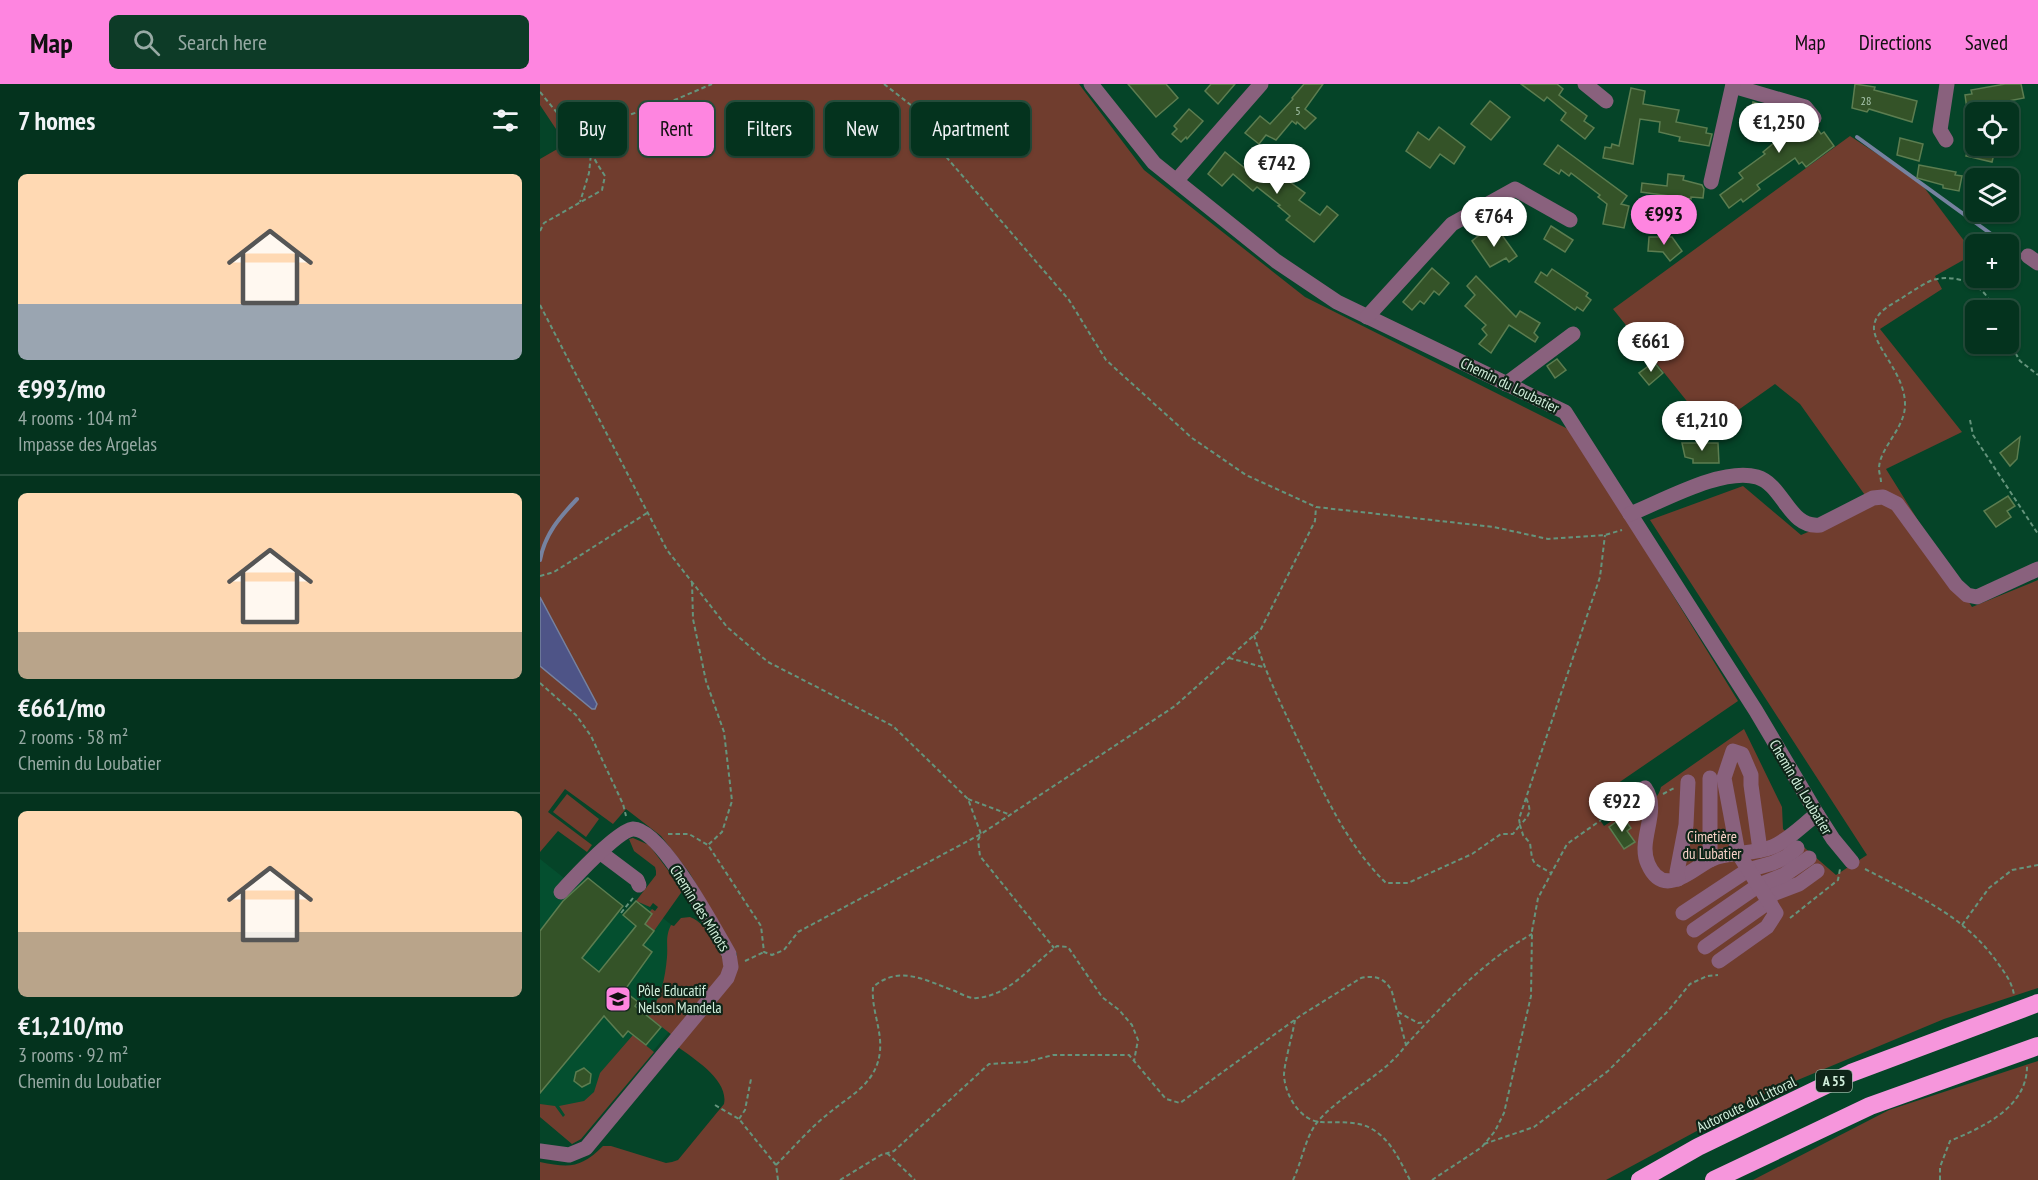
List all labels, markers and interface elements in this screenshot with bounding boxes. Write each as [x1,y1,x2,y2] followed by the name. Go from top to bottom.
[109,15,529,69] search box
[30,24,73,61] text: Map
[130,26,163,59] icon: search
[178,28,267,56] text: Search here
[1795,29,1826,56] text: Map
[1859,29,1932,56] text: Directions
[1965,29,2008,56] text: Saved
[1861,93,1871,108] house number: 28
[558,102,627,156] chip: Buy
[639,102,714,156] chip: Rent
[726,102,813,156] chip: Filters
[825,102,899,156] chip: New
[911,102,1030,156] chip: Apartment
[1965,102,2019,354] map controls
[1965,102,2019,156] button: locate
[1295,103,1301,118] house number: 5
[1730,103,1828,154] pin: €1,250
[18,104,95,137] text: 7 homes
[489,104,522,137] icon: filters
[1753,109,1805,135] text: €1,250
[1241,144,1313,195] pin: €742
[1258,150,1296,176] text: €742
[1965,168,2019,222] button: layers
[1628,195,1700,246] pin: €993
[1458,197,1530,248] pin: €764
[1645,201,1683,227] text: €993
[1475,203,1513,229] text: €764
[216,213,324,321] icon: home
[1965,234,2019,288] button: +
[1965,300,2019,354] button: −
[1615,322,1687,373] pin: €661
[1632,328,1670,354] text: €661
[1458,353,1563,417] street label: Chemin du Loubatier
[18,372,106,405] text: €993/mo
[1653,401,1751,452] pin: €1,210
[18,405,137,431] text: 4 rooms · 104 m²
[1676,407,1728,433] text: €1,210
[18,431,157,457] text: Impasse des Argelas
[216,532,324,640] icon: home
[18,691,106,724] text: €661/mo
[18,724,128,750] text: 2 rooms · 58 m²
[1765,736,1837,839] street label: Chemin du Loubatier
[18,750,161,776] text: Chemin du Loubatier
[1586,782,1658,833] pin: €922
[1603,788,1641,814] text: €922
[1683,827,1742,863] park label: Cimetière du Lubatier
[216,850,324,958] icon: home
[666,861,734,955] street label: Chemin des Minots
[638,981,721,1017] place label: Pôle Educatif Nelson Mandela
[603,984,633,1014] school or university icon: Pôle Educatif Nelson Mandela
[18,1009,124,1042] text: €1,210/mo
[18,1042,128,1068] text: 3 rooms · 92 m²
[18,1068,161,1094] text: Chemin du Loubatier
[1816,1070,1852,1092] road number: A 55
[1693,1071,1799,1136] street label: Autoroute du Littoral

